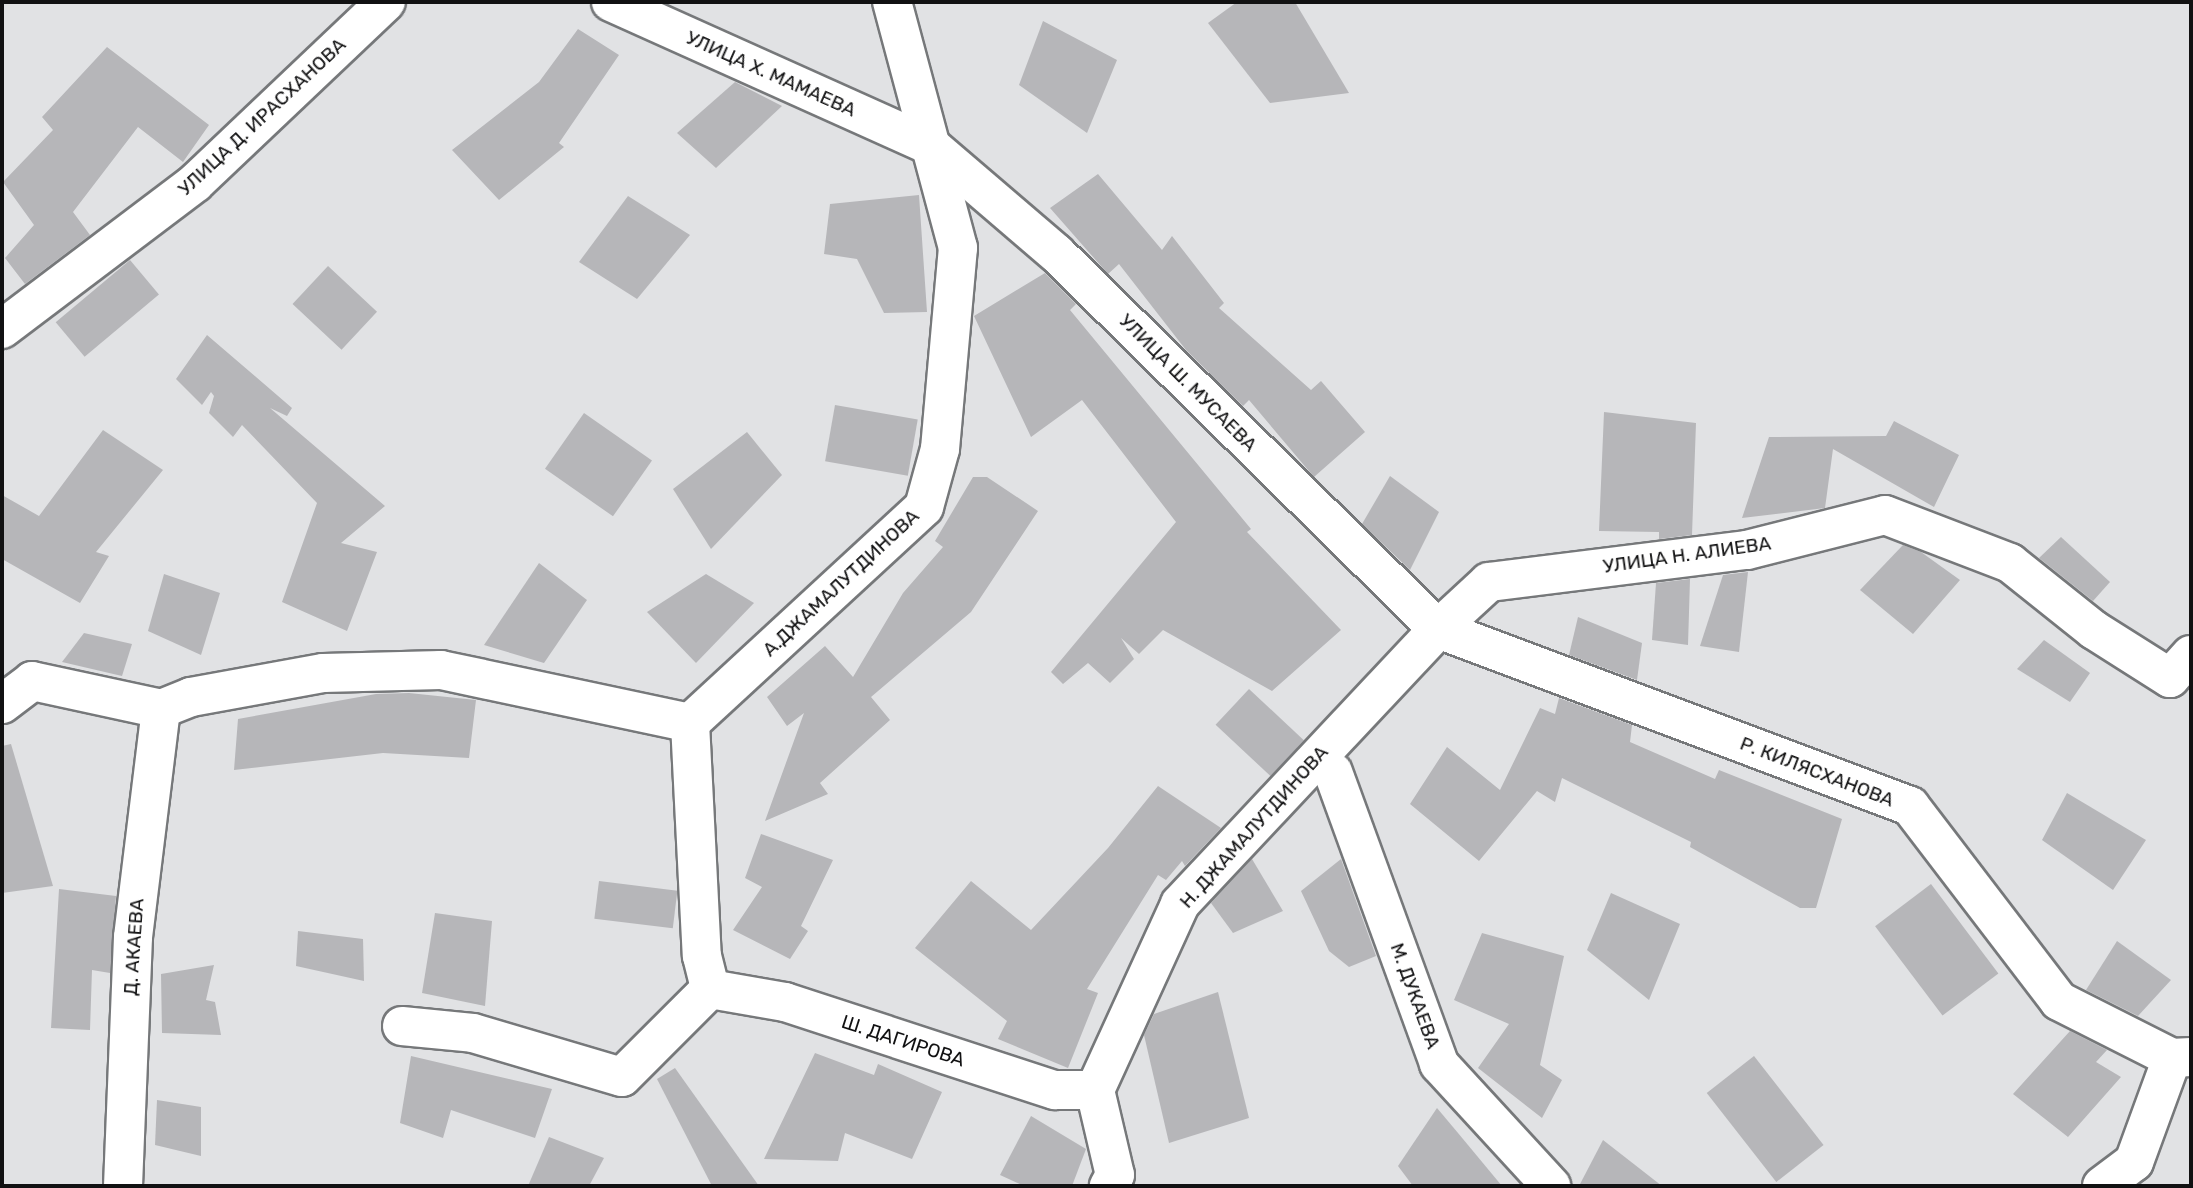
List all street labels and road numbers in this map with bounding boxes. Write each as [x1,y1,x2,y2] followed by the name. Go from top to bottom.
[683,26,859,122] street label: УЛИЦА Х. МАМАЕВА
[174,33,350,201] street label: УЛИЦА Д. ИРАСХАНОВА
[1114,309,1262,457] street label: УЛИЦА Ш. МУСАЕВА
[758,505,924,661] street label: А.ДЖАМАЛУТДИНОВА
[1602,532,1772,578] street label: УЛИЦА Н. АЛИЕВА
[1737,732,1897,812] street label: Р. КИЛЯСХАНОВА
[1175,741,1333,913] street label: Н. ДЖАМАЛУТДИНОВА
[119,898,149,996] street label: Д. АКАЕВА
[1385,940,1445,1052] street label: М. ДУКАЕВА
[839,1010,967,1072] street label: Ш. ДАГИРОВА

